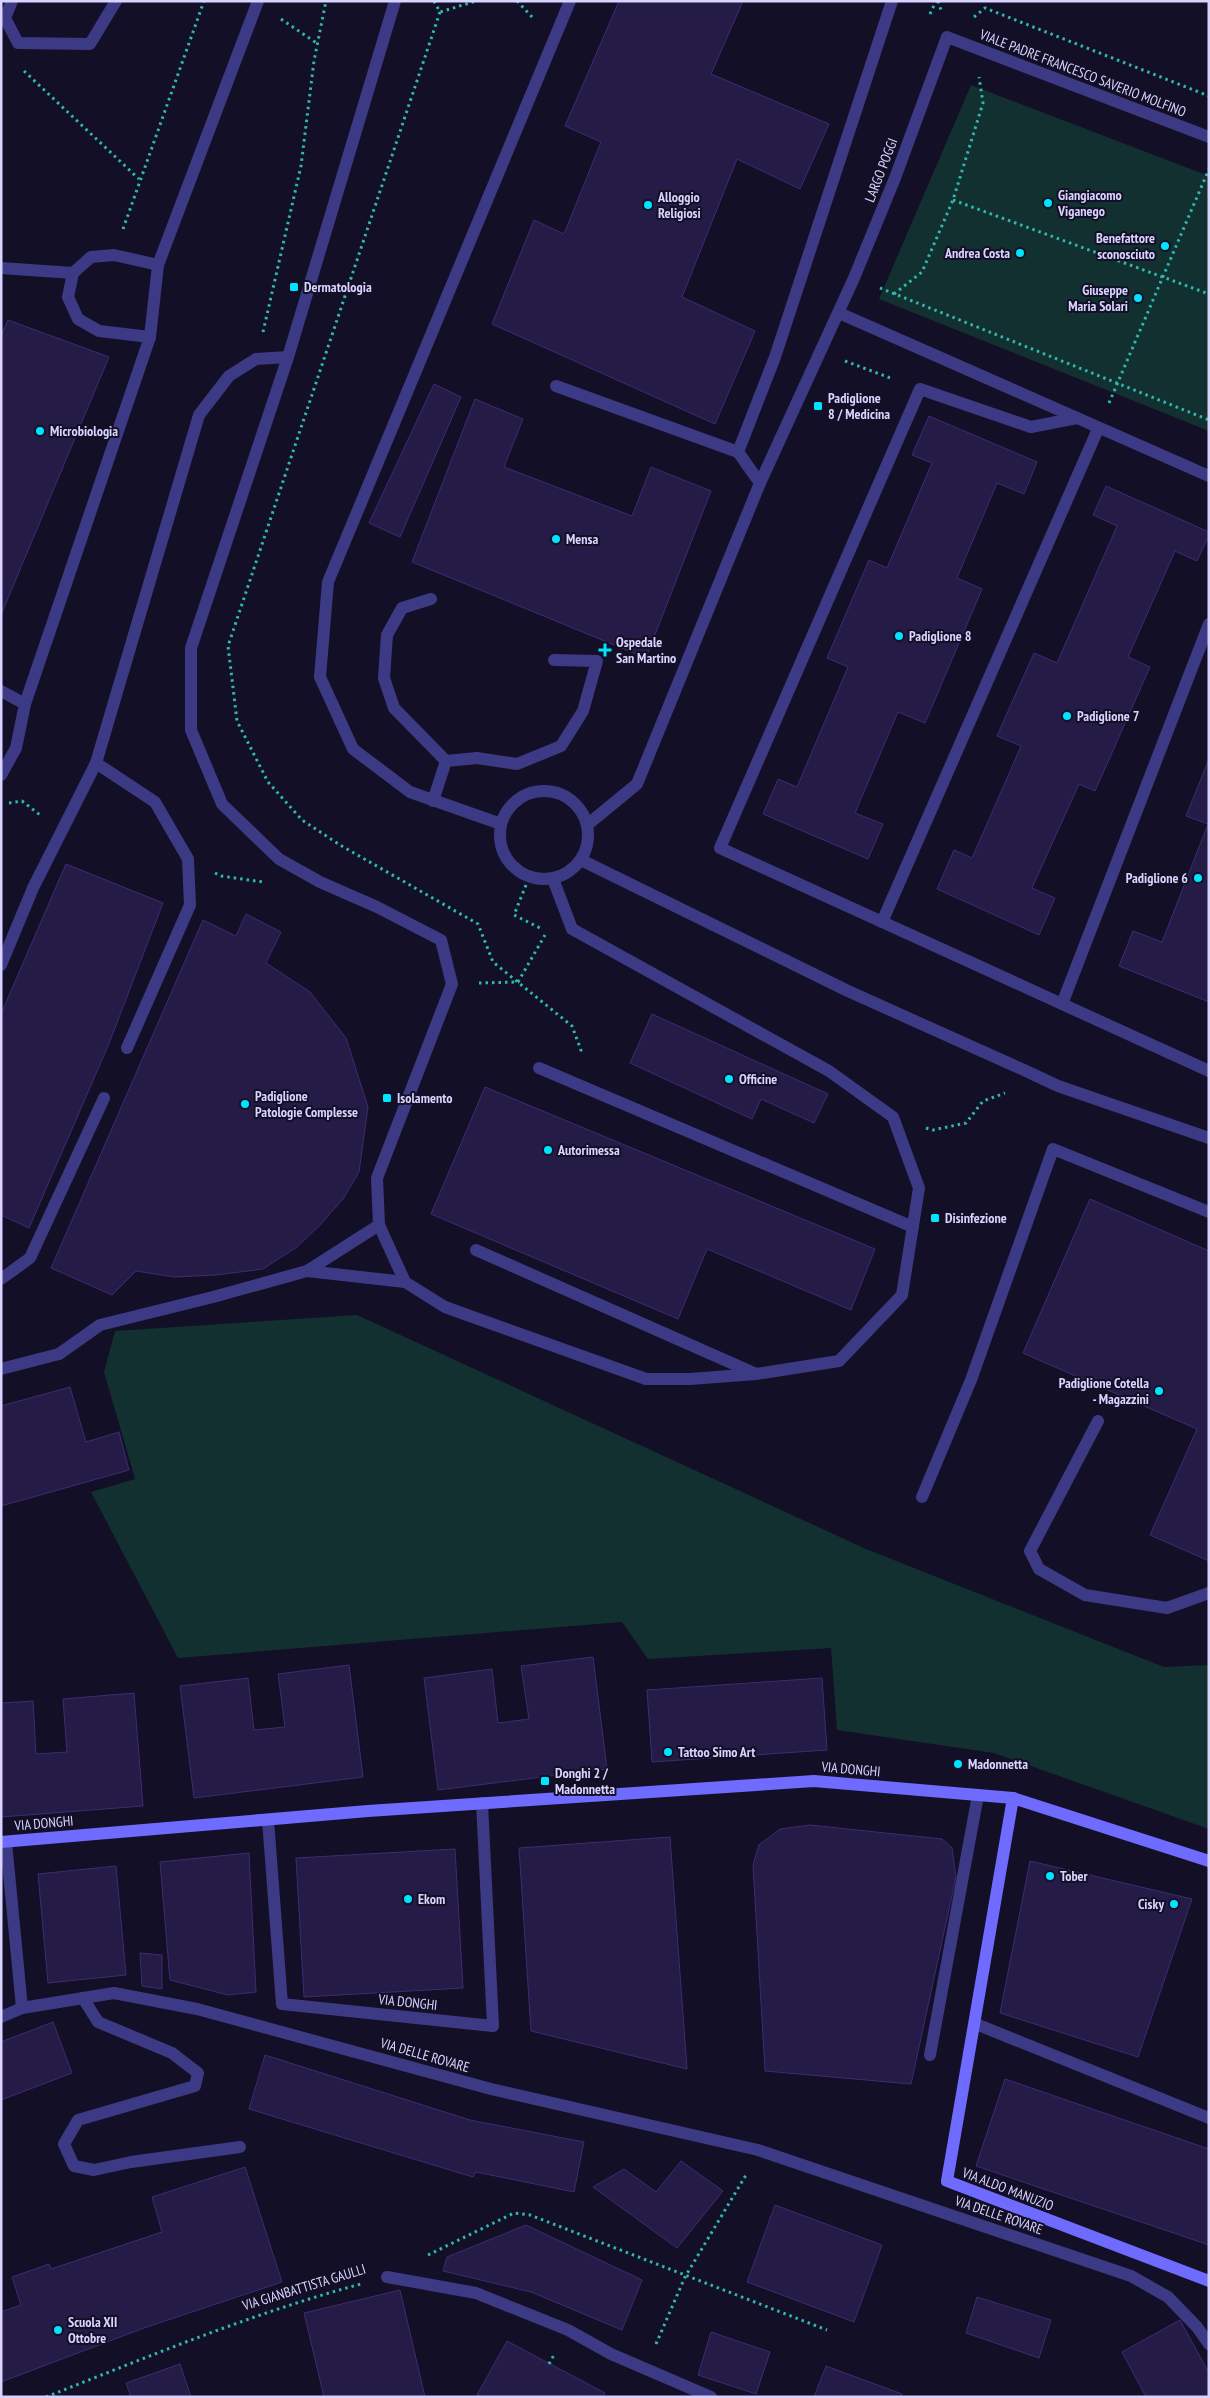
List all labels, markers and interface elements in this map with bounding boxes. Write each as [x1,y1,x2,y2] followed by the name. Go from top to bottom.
[976,25,1189,121] street label: VIALE PADRE FRANCESCO SAVERIO MOLFINO
[861,135,901,205] street label: LARGO POGGI
[1057,186,1122,220] place label: Giangiacomo Viganego
[657,188,701,222] place label: Alloggio Religiosi
[1042,197,1054,209] marker: Giangiacomo Viganego
[642,199,654,211] marker: Alloggio Religiosi
[1096,229,1155,263] place label: Benefattore sconosciuto
[1159,240,1171,252] marker: Benefattore sconosciuto
[944,244,1010,262] place label: Andrea Costa
[1014,247,1026,259] marker: Andrea Costa
[304,278,372,296] place label: Dermatologia
[288,281,300,293] marker: Dermatologia
[1068,281,1128,315] place label: Giuseppe Maria Solari
[1132,292,1144,304] marker: Giuseppe Maria Solari
[828,389,890,423] place label: Padiglione 8 / Medicina
[812,400,824,412] marker: Padiglione 8 / Medicina
[50,422,118,440] place label: Microbiologia
[34,425,46,437] marker: Microbiologia
[566,530,598,548] place label: Mensa
[550,533,562,545] marker: Mensa
[909,627,971,645] place label: Padiglione 8
[893,630,905,642] marker: Padiglione 8
[616,633,676,667] place label: Ospedale San Martino
[598,643,612,657] marker: Ospedale San Martino
[1077,707,1140,725] place label: Padiglione 7
[1061,710,1073,722] marker: Padiglione 7
[1126,869,1188,887] place label: Padiglione 6
[1192,872,1204,884] marker: Padiglione 6
[739,1070,777,1088] place label: Officine
[723,1073,735,1085] marker: Officine
[255,1087,358,1121] place label: Padiglione Patologie Complesse
[397,1089,453,1107] place label: Isolamento
[381,1092,393,1104] marker: Isolamento
[239,1098,251,1110] marker: Padiglione Patologie Complesse
[557,1141,620,1159] place label: Autorimessa
[542,1144,554,1156] marker: Autorimessa
[945,1209,1007,1227] place label: Disinfezione
[929,1212,941,1224] marker: Disinfezione
[1059,1374,1149,1408] place label: Padiglione Cotella - Magazzini
[1153,1385,1165,1397] marker: Padiglione Cotella - Magazzini
[678,1743,755,1761] place label: Tattoo Simo Art
[662,1746,674,1758] marker: Tattoo Simo Art
[968,1755,1028,1773] place label: Madonnetta
[820,1757,881,1781] street label: VIA DONGHI
[952,1758,964,1770] marker: Madonnetta
[555,1764,615,1798] place label: Donghi 2 / Madonnetta
[539,1775,551,1787] marker: Donghi 2 / Madonnetta
[13,1811,74,1835] street label: VIA DONGHI
[1060,1867,1089,1885] place label: Tober
[1044,1870,1056,1882] marker: Tober
[418,1890,445,1908] place label: Ekom
[402,1893,414,1905] marker: Ekom
[1138,1895,1164,1913] place label: Cisky
[1168,1898,1180,1910] marker: Cisky
[377,1990,438,2014] street label: VIA DONGHI
[377,2033,472,2076] street label: VIA DELLE ROVARE
[959,2163,1057,2215] street label: VIA ALDO MANUZIO
[952,2191,1045,2238] street label: VIA DELLE ROVARE
[239,2260,368,2315] street label: VIA GIANBATTISTA GAULLI
[68,2313,117,2347] place label: Scuola XII Ottobre
[52,2324,64,2336] marker: Scuola XII Ottobre

